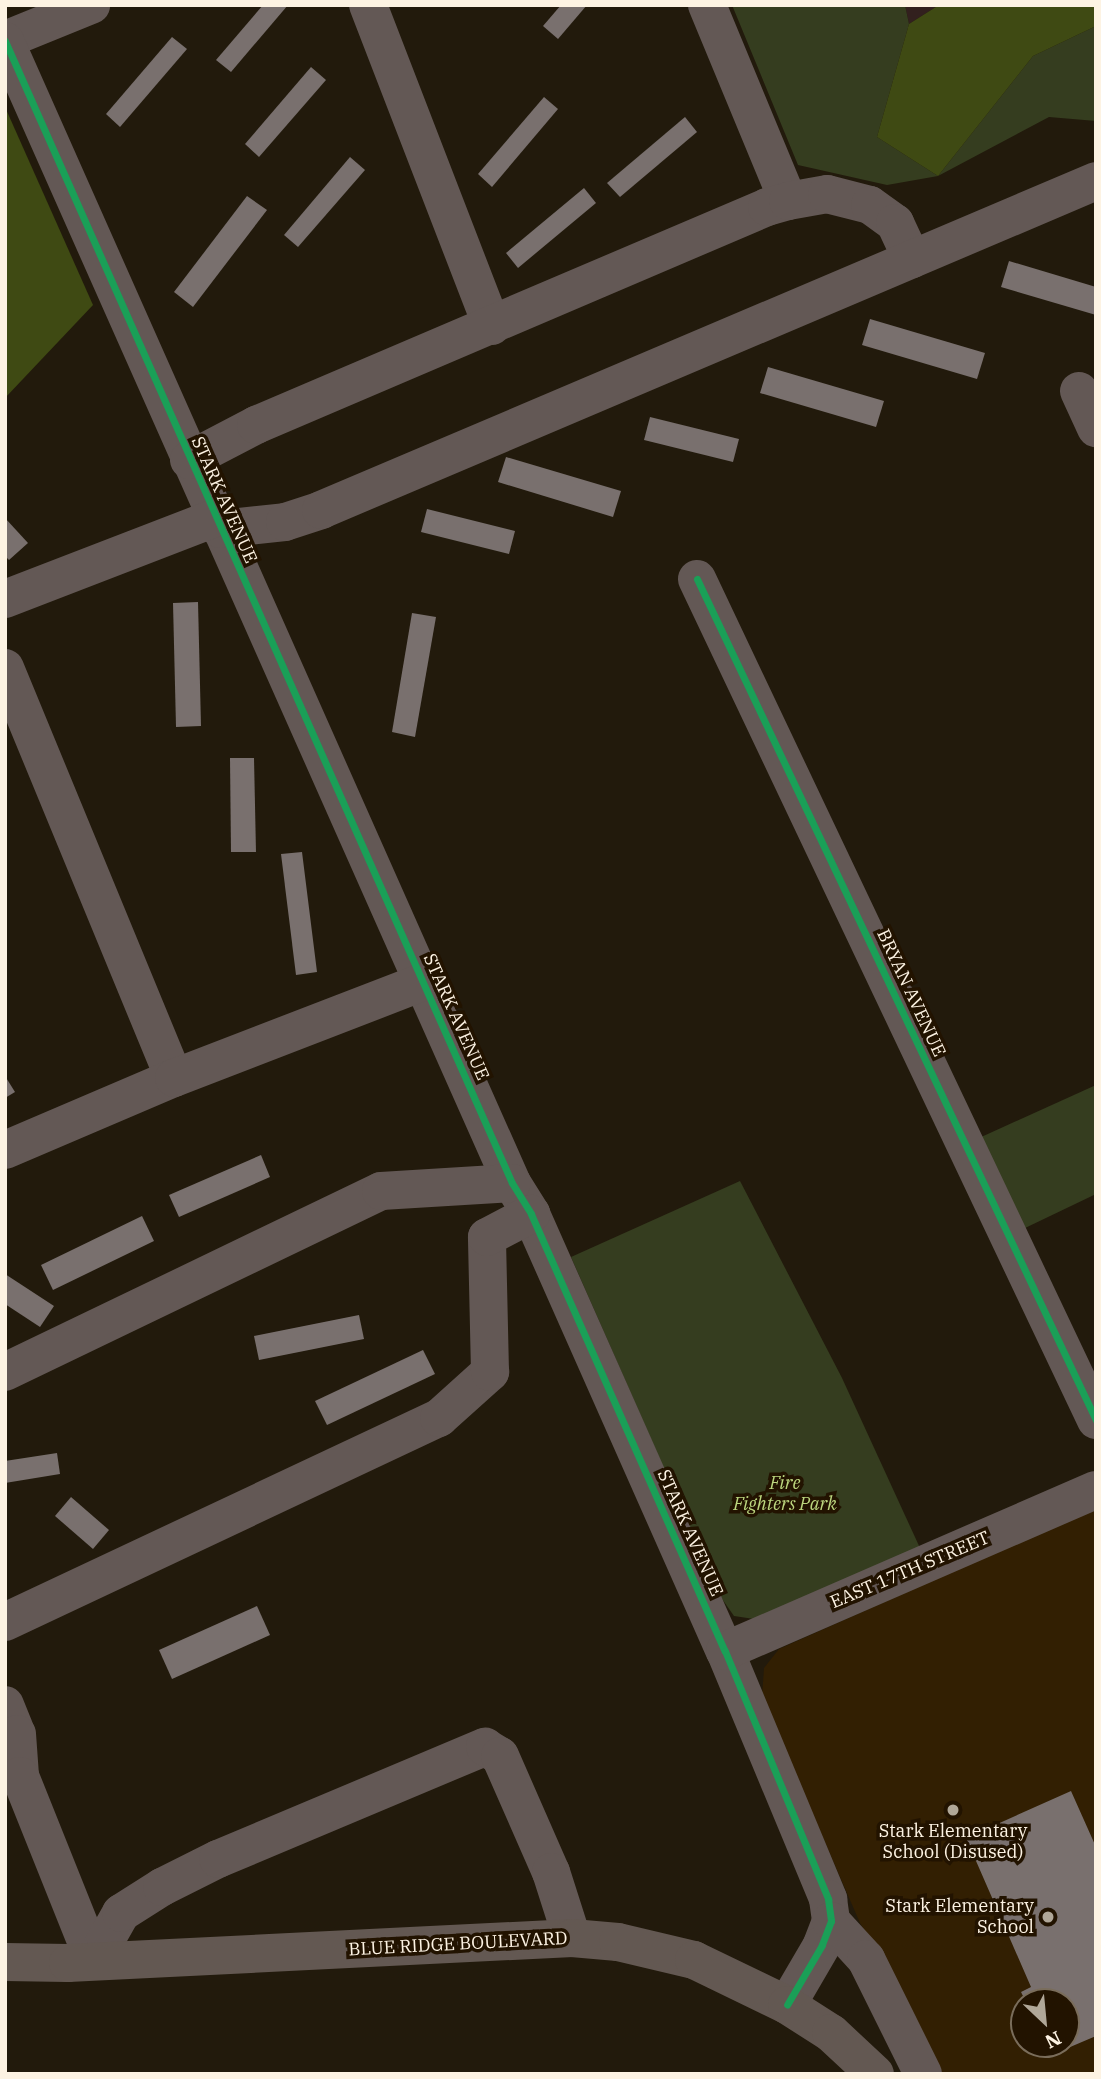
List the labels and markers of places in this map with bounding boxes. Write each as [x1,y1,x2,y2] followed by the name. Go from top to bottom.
[945,1802,961,1818] marker: Stark Elementary School (Disused)
[879,1821,1027,1864] place label: Stark Elementary School (Disused)
[885,1896,1034,1938] place label: Stark Elementary School
[1040,1909,1056,1925] marker: Stark Elementary School

